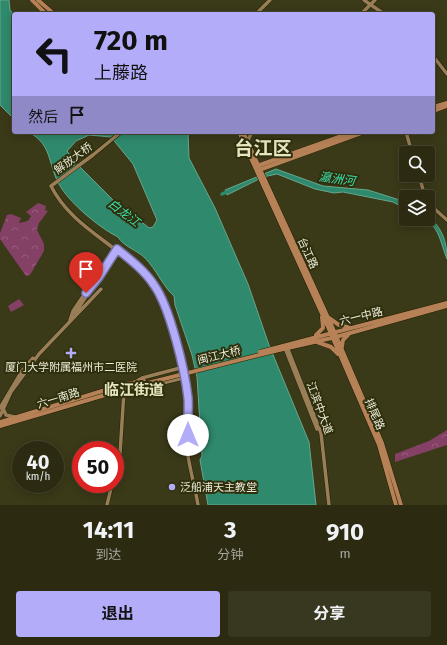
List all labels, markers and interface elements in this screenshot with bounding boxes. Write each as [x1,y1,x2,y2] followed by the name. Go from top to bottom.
[94,24,168,57] text: 720 m
[28,28,80,80] icon: left
[94,62,148,84] text: 上藤路
[66,104,88,126] icon: arrive
[28,108,58,126] text: 然后
[234,137,292,160] district label: 台江区
[52,140,95,177] street label: 解放大桥
[399,146,435,226] map controls
[399,146,435,182] button: search
[318,170,358,189] water label: 瀛洲河
[399,190,435,226] button: layers
[105,197,144,231] water label: 白龙江
[295,236,320,271] street label: 台江路
[69,252,103,293] pin
[75,258,97,280] icon: arrive
[338,305,384,328] street label: 六一中路
[196,344,242,367] street label: 闽江大桥
[65,347,77,359] marker: 厦门大学附属福州市二医院
[5,361,137,374] place label: 厦门大学附属福州市二医院
[304,380,335,436] street label: 江滨中大道
[104,381,164,399] district label: 临江街道
[35,386,81,411] street label: 六一南路
[362,396,387,432] street label: 排尾路
[167,414,209,456] position arrow
[72,441,124,493] speed limit sign: 50
[27,450,50,474] text: 40
[26,471,50,483] text: km/h
[180,481,257,494] place label: 泛船浦天主教堂
[167,482,177,492] marker: 泛船浦天主教堂
[83,516,134,544] text: 14:11
[224,516,236,544] text: 3
[326,518,364,546] text: 910
[339,546,351,561] text: m
[96,547,122,562] text: 到达
[217,547,243,562] text: 分钟
[16,591,220,637] button: 退出
[228,591,431,637] button: 分享

